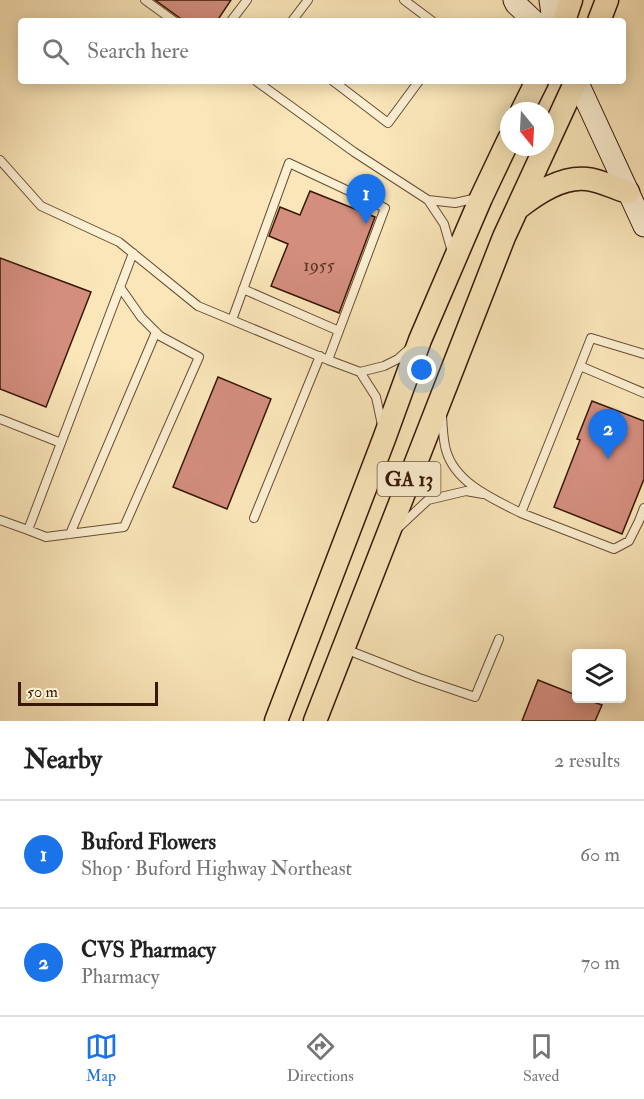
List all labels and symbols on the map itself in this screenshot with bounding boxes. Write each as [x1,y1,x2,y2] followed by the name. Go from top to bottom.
[500,102,554,156] north arrow
[346,174,386,224] pin: 1
[303,254,335,277] house number: 1955
[407,355,436,384] your location
[588,410,628,459] pin: 2
[378,462,440,496] road number: GA 13
[18,679,158,706] scale bar

